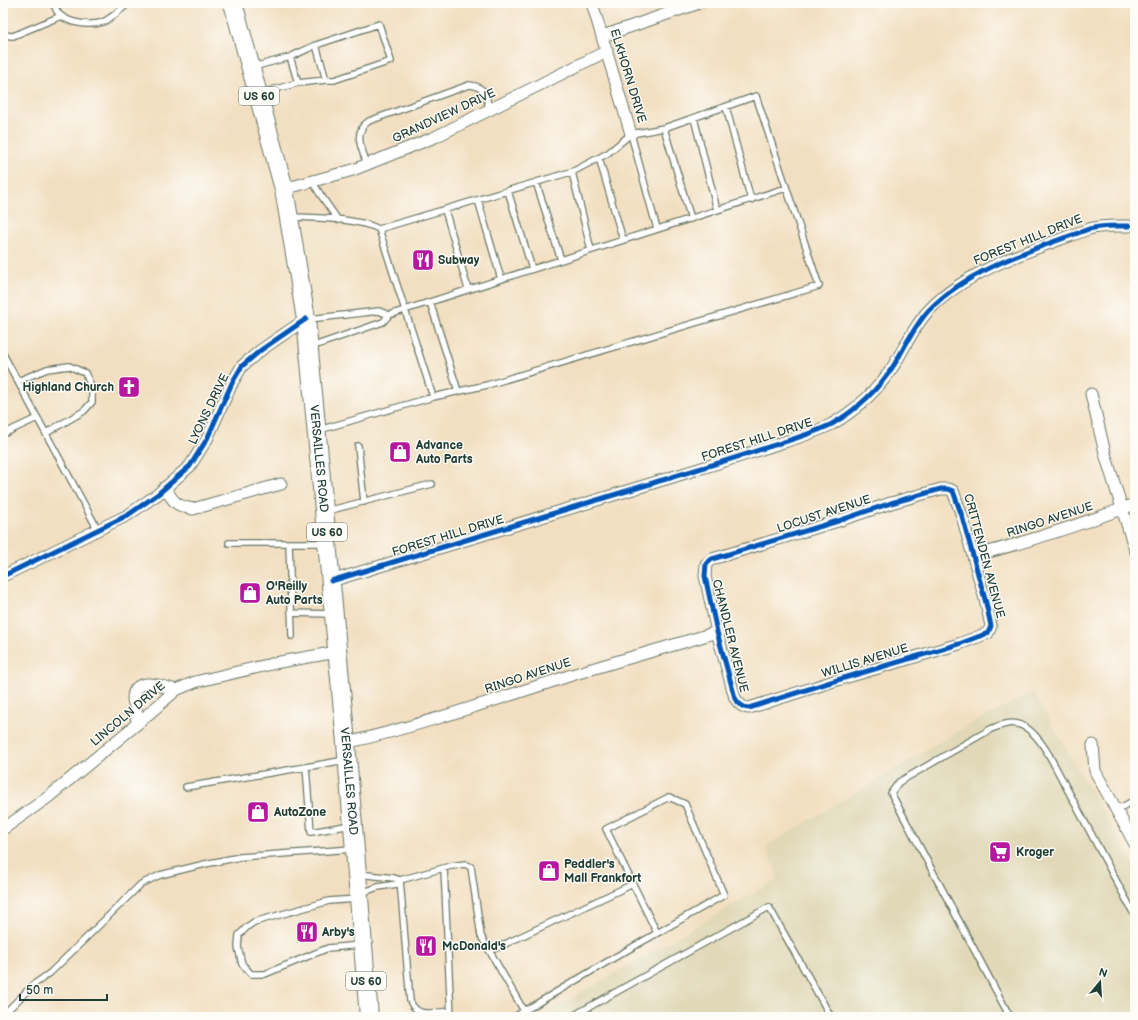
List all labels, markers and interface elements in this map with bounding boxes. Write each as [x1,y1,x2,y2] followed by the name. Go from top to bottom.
[607,27,649,125] street label: ELKHORN DRIVE
[390,86,498,146] street label: GRANDVIEW DRIVE
[239,87,279,105] road number: US 60
[971,211,1085,269] street label: FOREST HILL DRIVE
[410,247,436,273] restaurant icon: Subway
[438,253,480,268] place label: Subway
[185,371,233,447] street label: LYONS DRIVE
[116,374,142,400] church icon: Highland Church
[23,380,114,395] place label: Highland Church
[307,404,332,513] street label: VERSAILLES ROAD
[699,415,815,465] street label: FOREST HILL DRIVE
[415,438,473,467] place label: Advance Auto Parts
[387,439,413,465] shop icon: Advance Auto Parts
[775,492,873,536] street label: LOCUST AVENUE
[960,492,1008,620] street label: CRITTENDEN AVENUE
[1005,499,1095,541] street label: RINGO AVENUE
[390,512,506,560] street label: FOREST HILL DRIVE
[307,523,347,541] road number: US 60
[709,578,751,694] street label: CHANDLER AVENUE
[265,579,323,608] place label: O'Reilly Auto Parts
[237,580,263,606] shop icon: O'Reilly Auto Parts
[820,641,910,681] street label: WILLIS AVENUE
[483,655,573,697] street label: RINGO AVENUE
[88,678,168,750] street label: LINCOLN DRIVE
[337,727,361,836] street label: VERSAILLES ROAD
[245,799,271,825] shop icon: AutoZone
[273,805,326,820] place label: AutoZone
[987,839,1013,865] supermarket icon: Kroger
[1016,845,1054,860] place label: Kroger
[564,857,641,886] place label: Peddler's Mall Frankfort
[536,858,562,884] shop icon: Peddler's Mall Frankfort
[294,919,320,945] restaurant icon: Arby's
[321,925,355,940] place label: Arby's
[413,933,439,959] restaurant icon: McDonald's
[442,939,506,954] place label: McDonald's
[1080,962,1120,1002] north arrow
[1097,966,1109,980] text: N
[346,972,386,990] road number: US 60
[20,976,107,1002] scale bar
[26,983,53,998] text: 50 m

